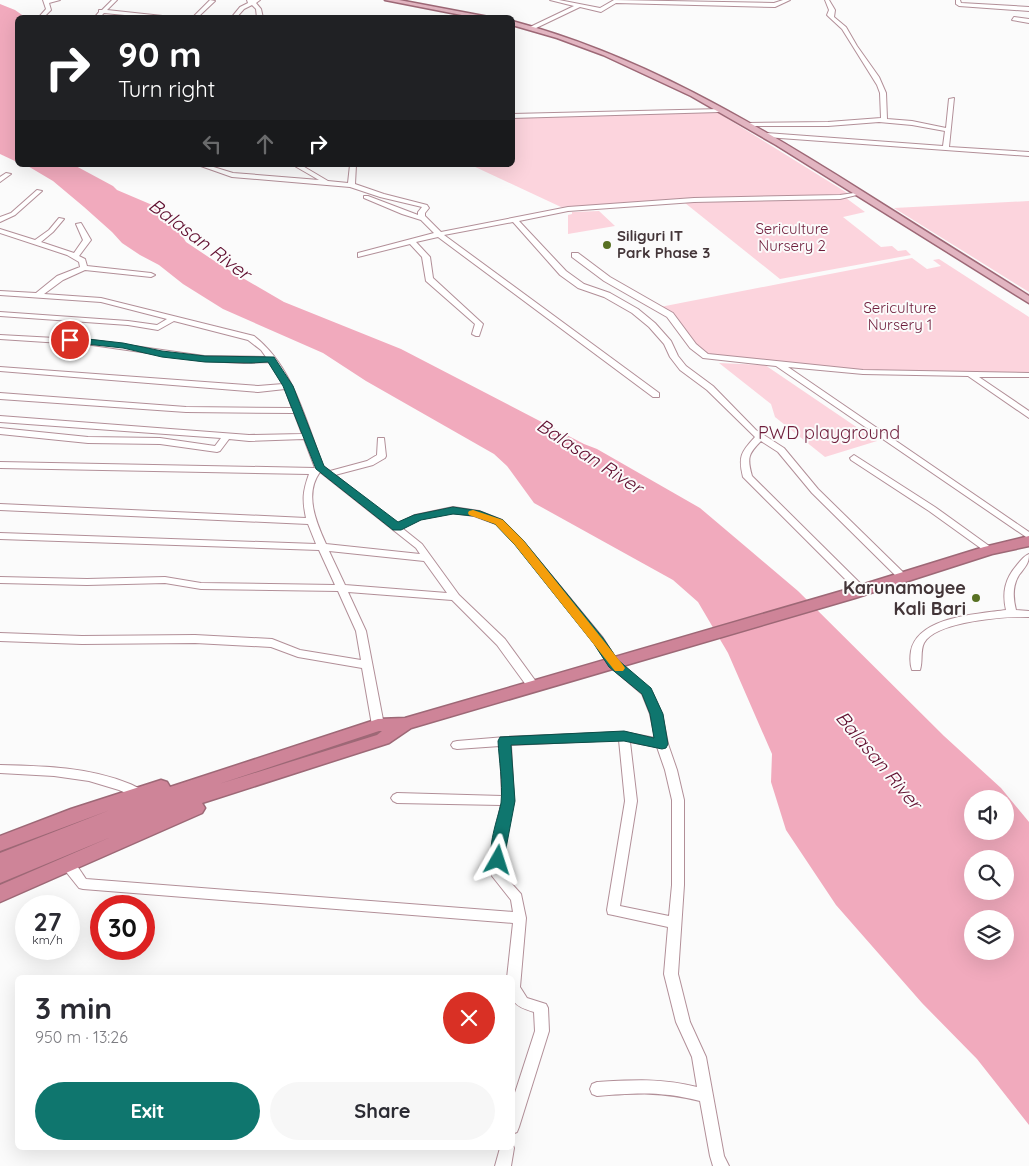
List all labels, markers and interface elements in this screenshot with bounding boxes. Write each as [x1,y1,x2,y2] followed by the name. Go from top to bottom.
[118,32,201,76] text: 90 m
[35,35,100,100] icon: right
[118,75,215,103] text: Turn right
[198,130,226,158] icon: left
[251,130,279,158] icon: ahead
[304,130,332,158] icon: right
[144,193,258,287] water label: Balasan River
[755,219,829,255] park label: Sericulture Nursery 2
[617,226,710,262] place label: Siliguri IT Park Phase 3
[601,239,613,251] marker: Siliguri IT Park Phase 3
[863,298,937,334] park label: Sericulture Nursery 1
[49,319,91,361] pin
[56,326,84,354] icon: arrive
[533,413,650,501] water label: Balasan River
[758,421,900,444] park label: PWD playground
[843,576,966,620] place label: Karunamoyee Kali Bari
[970,592,982,604] marker: Karunamoyee Kali Bari
[831,706,929,816] water label: Balasan River
[964,790,1014,960] map controls
[964,790,1014,840] button: sound
[471,833,523,885] position arrow
[964,850,1014,900] button: search
[90,895,155,960] speed limit sign: 30
[34,906,61,937] text: 27
[964,910,1014,960] button: layers
[32,932,63,947] text: km/h
[35,989,112,1027] text: 3 min
[443,992,495,1044] button: close
[35,1027,128,1047] text: 950 m · 13:26
[35,1082,260,1140] button: Exit
[270,1082,495,1140] button: Share

